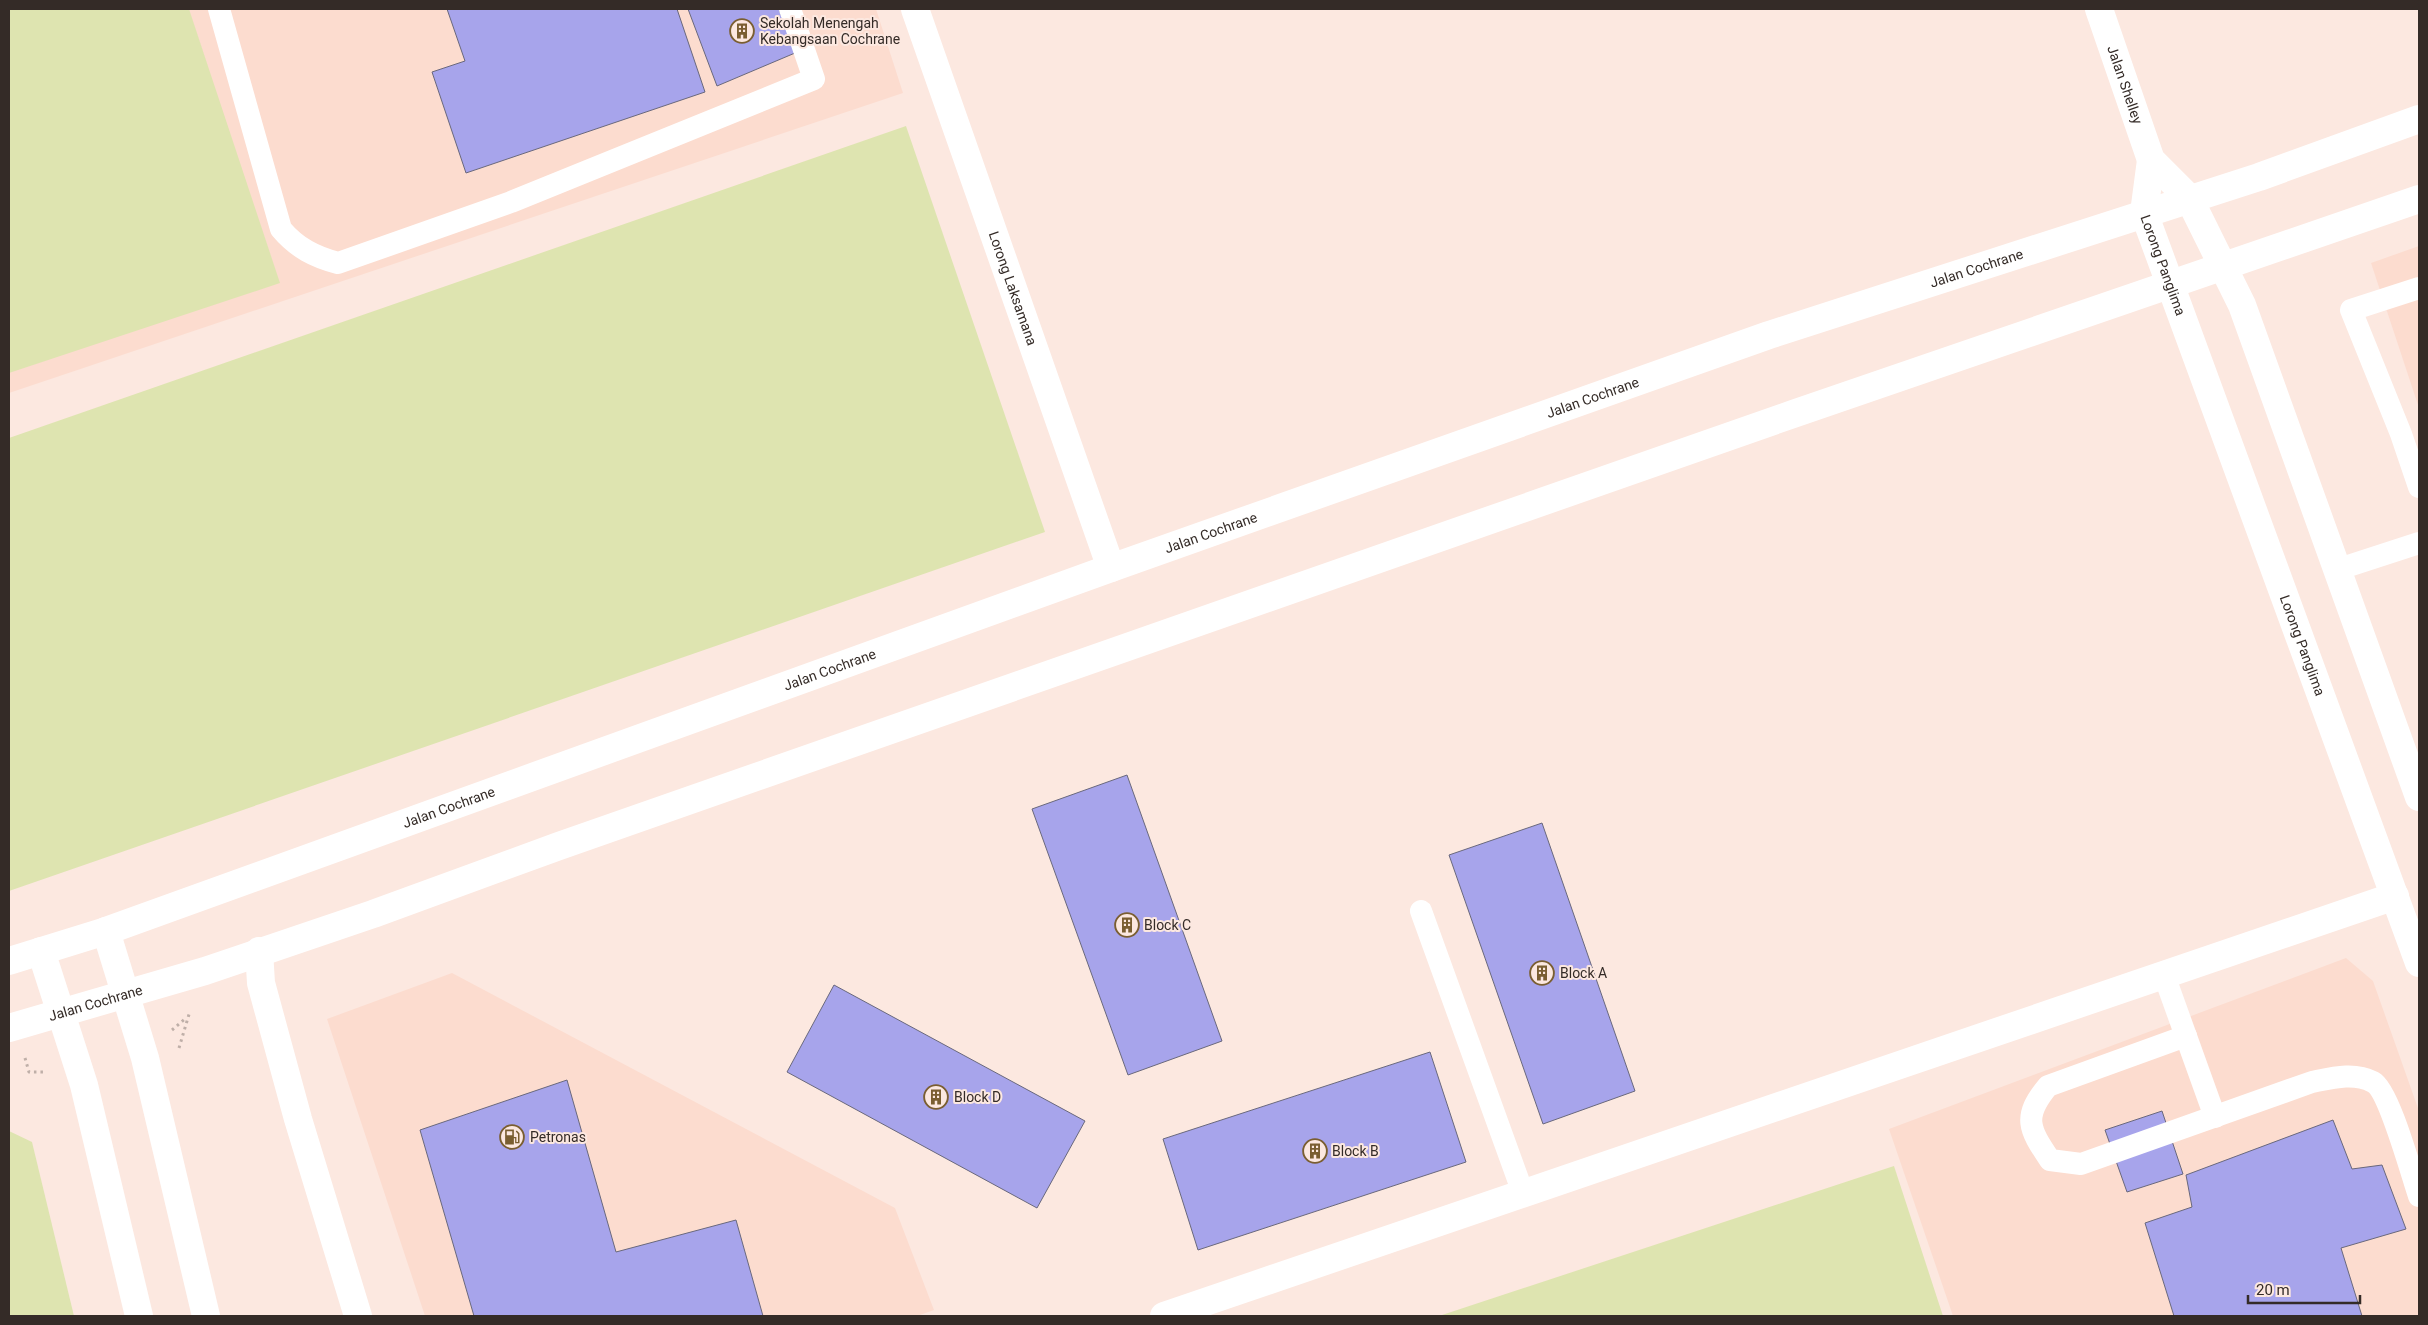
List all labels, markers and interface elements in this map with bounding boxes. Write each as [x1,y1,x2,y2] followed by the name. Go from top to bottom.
[760,15,900,47] place label: Sekolah Menengah Kebangsaan Cochrane
[729,18,755,44] building icon: Sekolah Menengah Kebangsaan Cochrane
[2104,43,2146,126] street label: Jalan Shelley
[2137,213,2189,318] street label: Lorong Panglima
[986,229,1040,347] street label: Lorong Laksamana
[1928,246,2025,291] street label: Jalan Cochrane
[1544,374,1641,421] street label: Jalan Cochrane
[1162,509,1259,556] street label: Jalan Cochrane
[2277,593,2328,698] street label: Lorong Panglima
[781,646,878,694] street label: Jalan Cochrane
[400,783,497,831] street label: Jalan Cochrane
[1114,912,1140,938] building icon: Block C
[1144,917,1191,933] place label: Block C
[1529,960,1555,986] building icon: Block A
[1560,965,1607,981] place label: Block A
[47,982,144,1024] street label: Jalan Cochrane
[923,1084,949,1110] building icon: Block D
[954,1089,1001,1105] place label: Block D
[499,1124,525,1150] fuel station icon: Petronas
[530,1129,586,1145] place label: Petronas
[1302,1138,1328,1164] building icon: Block B
[1332,1143,1379,1159] place label: Block B
[2248,1272,2360,1304] scale bar
[2256,1281,2290,1299] text: 20 m

